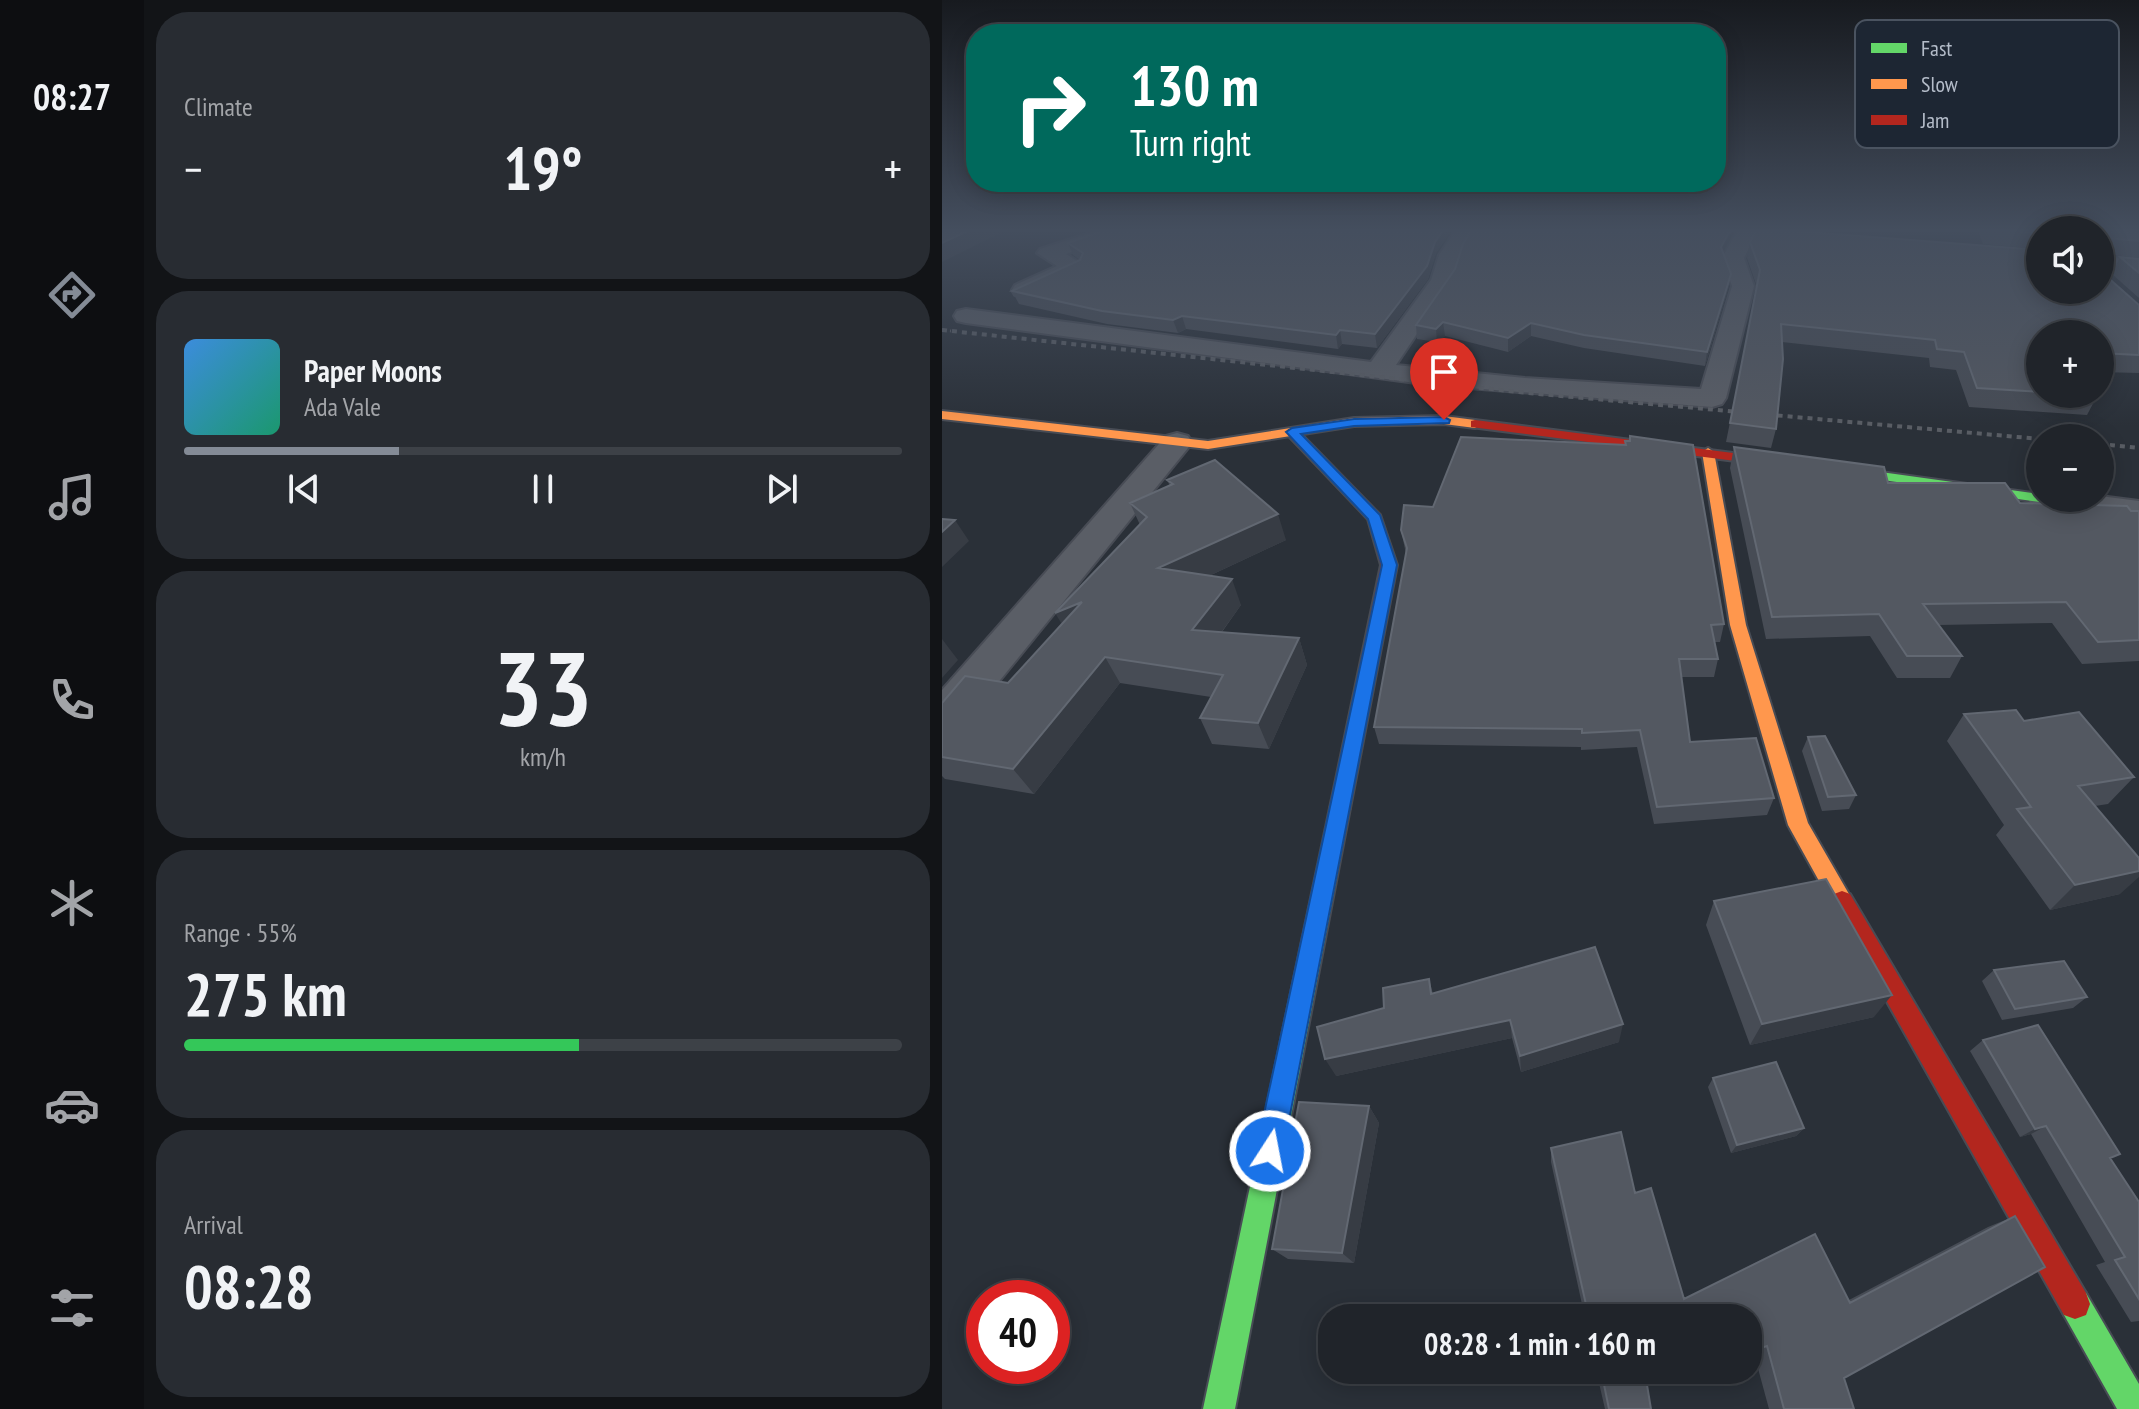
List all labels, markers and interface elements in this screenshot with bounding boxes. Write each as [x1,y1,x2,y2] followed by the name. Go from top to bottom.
[1855,20,2119,148] legend
[1921,34,1952,62] text: Fast
[1130,49,1259,121] text: 130 m
[998,56,1102,160] icon: right
[1921,70,1958,98] text: Slow
[33,73,111,120] text: 08:27
[184,90,253,123] text: Climate
[1920,106,1949,134] text: Jam
[1130,119,1251,166] text: Turn right
[503,129,583,207] text: 19°
[184,140,202,197] text: −
[884,140,902,197] text: +
[2026,216,2114,512] map controls
[2026,216,2114,304] button: sound
[44,267,100,323] icon: directions
[2026,320,2114,408] button: +
[1410,338,1478,420] pin
[1422,350,1466,394] icon: arrive
[304,351,442,390] text: Paper Moons
[304,390,381,423] text: Ada Vale
[2026,424,2114,512] button: −
[282,467,326,511] icon: previous
[521,467,565,511] icon: pause
[760,467,804,511] icon: next
[44,469,100,525] icon: music
[493,620,593,755] text: 33
[44,672,100,728] icon: phone
[520,740,566,773] text: km/h
[44,875,100,931] icon: climate
[184,916,297,949] text: Range · 55%
[184,955,347,1033] text: 275 km
[44,1077,100,1133] icon: car
[1228,1109,1312,1193] position arrow
[184,1208,243,1241] text: Arrival
[184,1247,314,1325] text: 08:28
[44,1280,100,1336] icon: filters
[966,1280,1070,1384] speed limit sign: 40
[1424,1324,1656,1363] text: 08:28 · 1 min · 160 m

